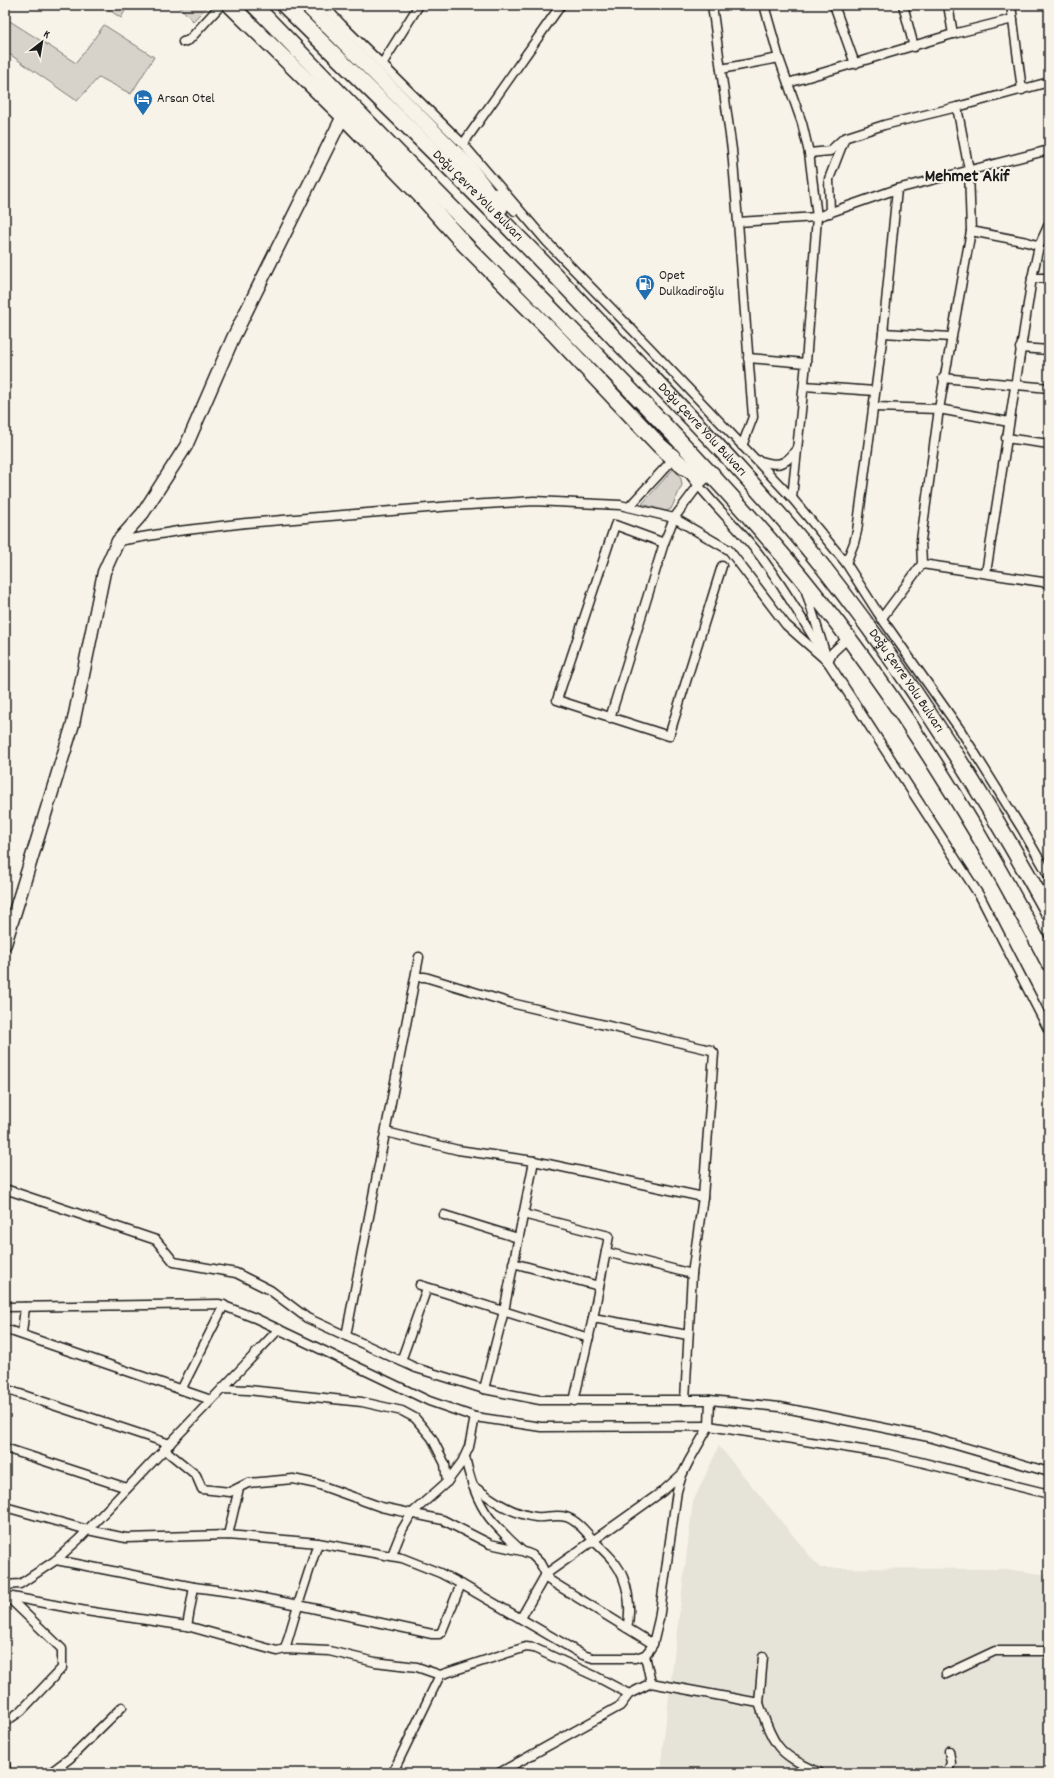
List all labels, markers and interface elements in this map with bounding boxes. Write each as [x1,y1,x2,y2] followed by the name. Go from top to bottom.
[22,22,62,62] north arrow
[40,27,52,43] text: K
[132,88,154,116] hotel icon: Arsan Otel
[157,89,215,109] place label: Arsan Otel
[427,146,528,247] street label: Doğu Çevre Yolu Bulvarı
[925,165,1011,190] district label: Mehmet Akif
[659,266,724,302] place label: Opet Dulkadiroğlu
[634,273,656,301] fuel station icon: Opet Dulkadiroğlu
[653,379,751,481] street label: Doğu Çevre Yolu Bulvarı
[863,625,949,737] street label: Doğu Çevre Yolu Bulvarı

